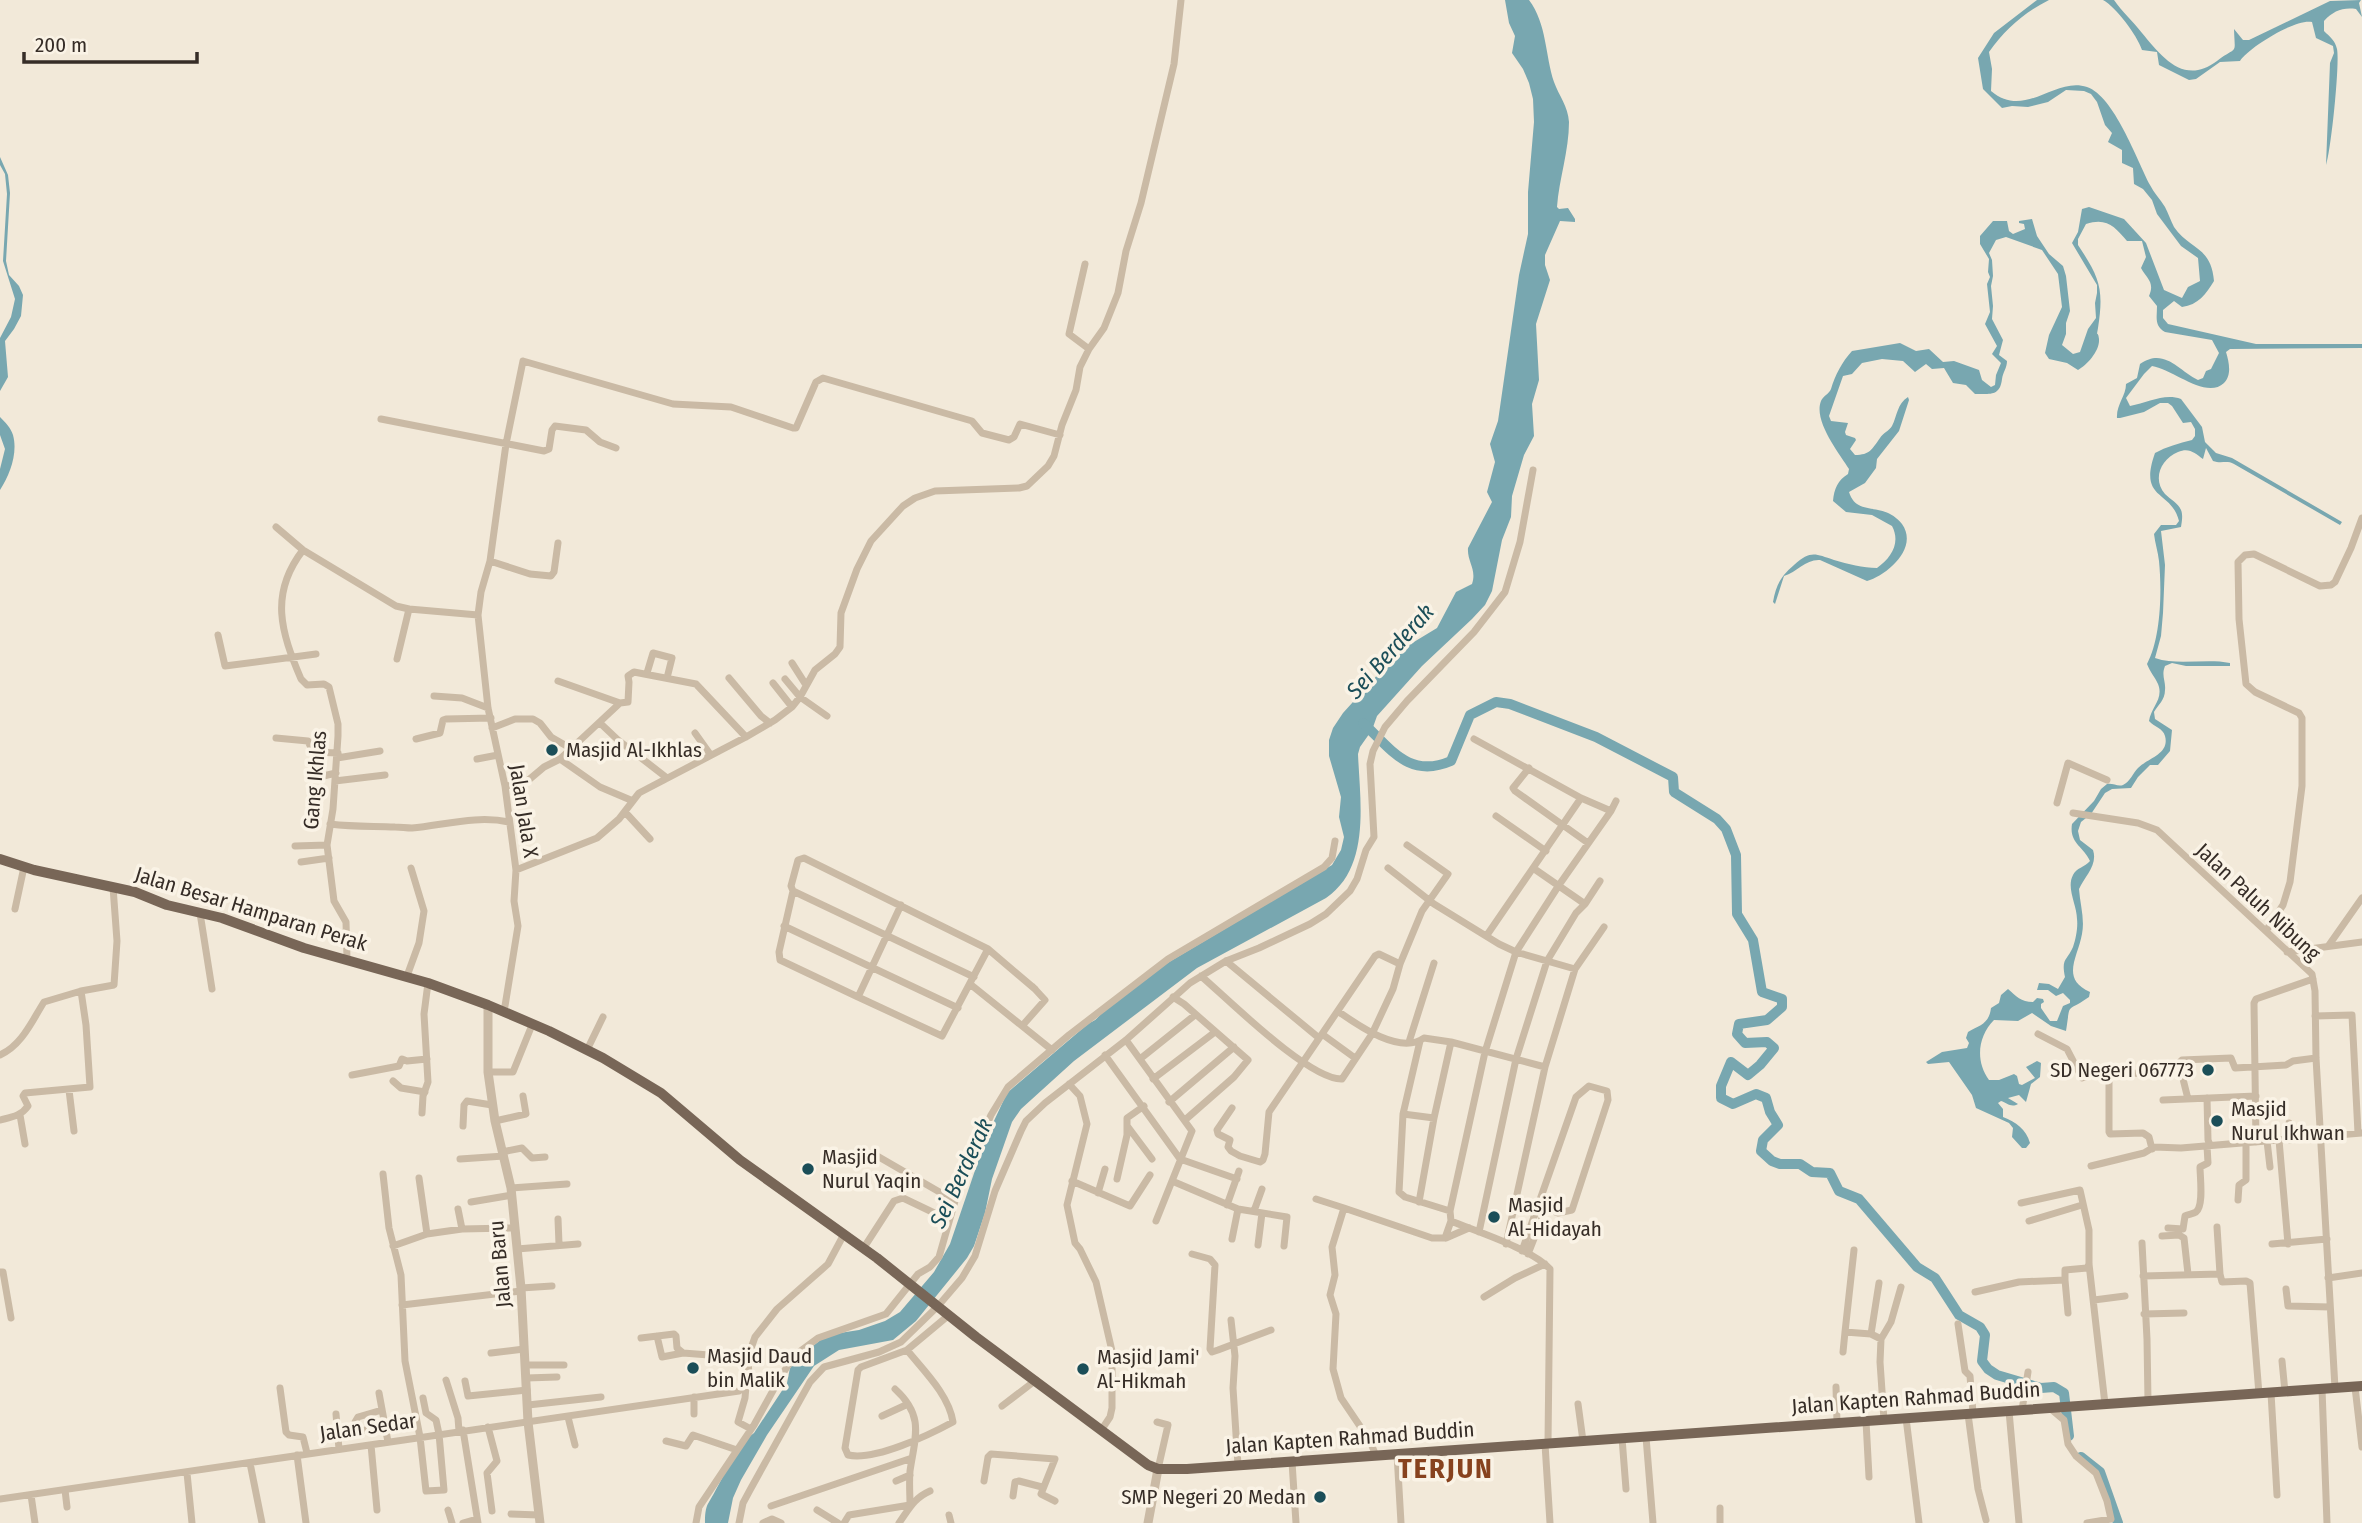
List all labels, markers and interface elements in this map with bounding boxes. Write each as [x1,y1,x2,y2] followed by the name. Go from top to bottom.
[24,21,198,65] scale bar
[35,32,87,58] text: 200 m
[1339,598,1440,705] water label: Sei Berderak
[298,729,332,830] street label: Gang Ikhlas
[566,737,702,763] place label: Masjid Al-Ikhlas
[544,742,560,758] marker: Masjid Al-Ikhlas
[504,762,544,860] street label: Jalan Jala X
[2190,838,2326,967] street label: Jalan Paluh Nibung
[132,861,371,957] street label: Jalan Besar Hamparan Perak
[2050,1057,2194,1083] place label: SD Negeri 067773
[2200,1062,2216,1078] marker: SD Negeri 067773
[2231,1096,2345,1146] place label: Masjid Nurul Ikhwan
[2209,1113,2225,1129] marker: Masjid Nurul Ikhwan
[923,1114,999,1233] water label: Sei Berderak
[822,1144,921,1194] place label: Masjid Nurul Yaqin
[800,1161,816,1177] marker: Masjid Nurul Yaqin
[1508,1192,1602,1242] place label: Masjid Al-Hidayah
[1486,1209,1502,1225] marker: Masjid Al-Hidayah
[483,1219,517,1309] street label: Jalan Baru
[707,1343,812,1393] place label: Masjid Daud bin Malik
[1097,1344,1200,1394] place label: Masjid Jami' Al-Hikmah
[685,1360,701,1376] marker: Masjid Daud bin Malik
[1075,1361,1091,1377] marker: Masjid Jami' Al-Hikmah
[1791,1376,2041,1420] street label: Jalan Kapten Rahmad Buddin
[318,1407,419,1447] street label: Jalan Sedar
[1225,1416,1475,1460] street label: Jalan Kapten Rahmad Buddin
[1398,1452,1494,1485] district label: TERJUN
[1121,1484,1306,1510] place label: SMP Negeri 20 Medan
[1312,1489,1328,1505] marker: SMP Negeri 20 Medan

